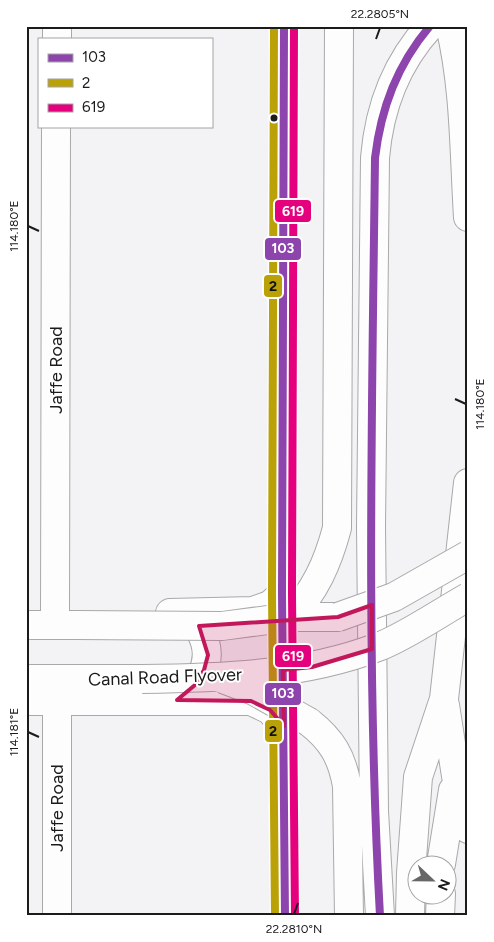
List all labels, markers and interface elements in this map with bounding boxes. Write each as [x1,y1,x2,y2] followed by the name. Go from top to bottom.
[351,7,409,21] text: 22.2805°N
[38,38,212,128] legend
[82,48,106,66] text: 103
[82,74,90,92] text: 2
[82,98,105,116] text: 619
[269,113,279,123] unlabelled marker
[274,199,312,223] line badge: 619
[7,200,21,252] text: 114.180°E
[282,203,304,220] text: 619
[264,237,302,261] line badge: 103
[272,240,295,257] text: 103
[263,274,283,298] line badge: 2
[269,278,277,295] text: 2
[45,326,67,414] street label: Jaffe Road
[473,378,487,430] text: 114.180°E
[274,644,312,668] line badge: 619
[282,648,304,665] text: 619
[88,663,242,691] street label: Canal Road Flyover
[264,682,302,706] line badge: 103
[272,685,295,702] text: 103
[7,708,21,756] text: 114.181°E
[264,719,283,743] line badge: 2
[269,723,277,740] text: 2
[46,764,68,852] street label: Jaffe Road
[406,854,456,904] north arrow
[434,876,453,893] text: N
[266,922,322,936] text: 22.2810°N

